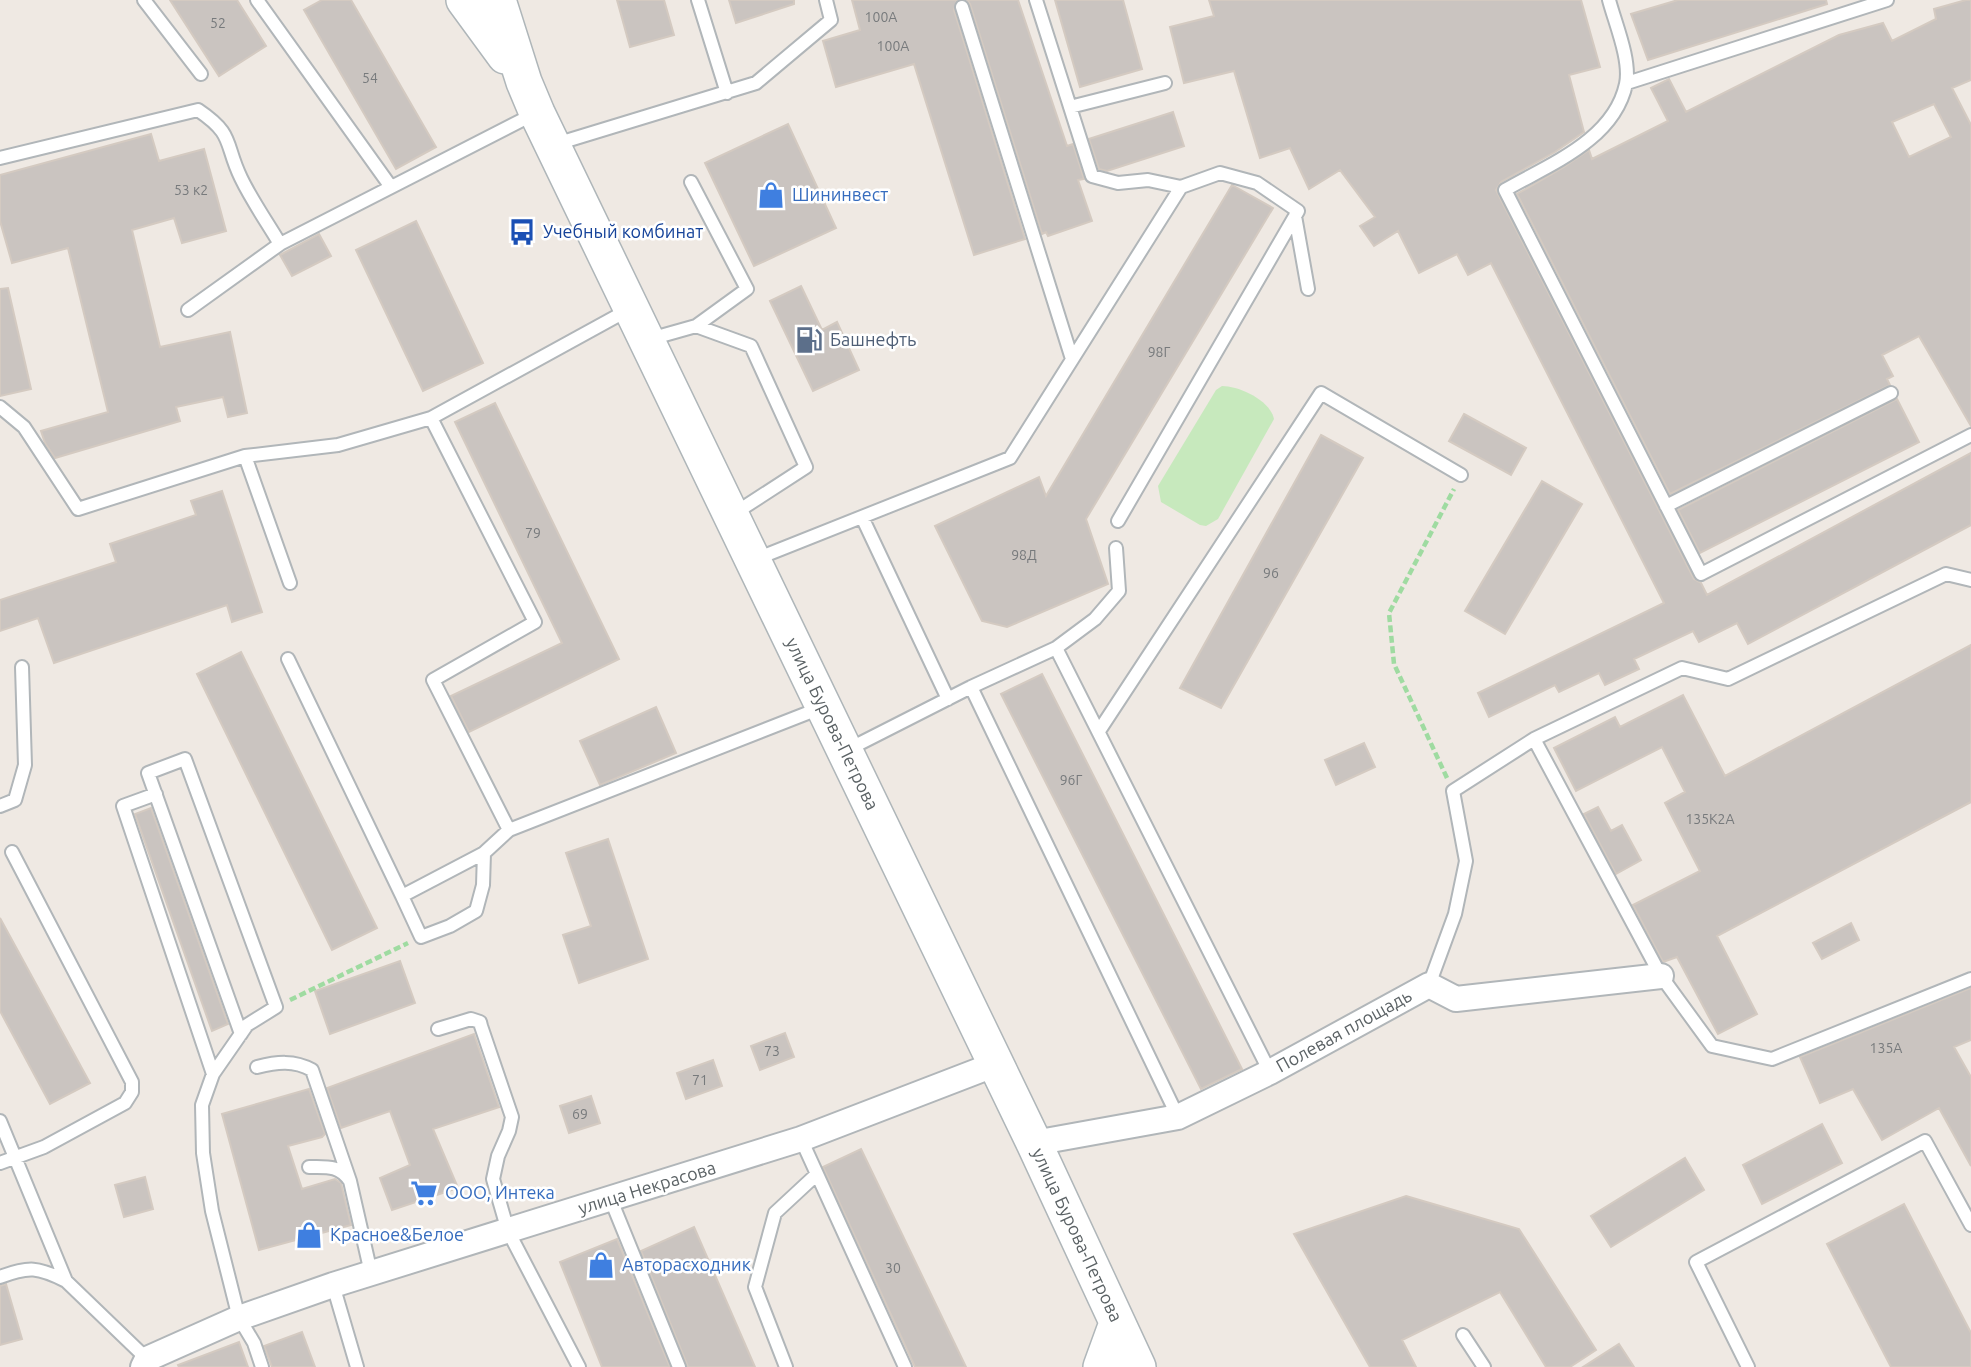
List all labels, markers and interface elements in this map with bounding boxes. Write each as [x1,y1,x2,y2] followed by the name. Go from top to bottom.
[865,9,897,25] house number: 100А
[210,15,226,31] house number: 52
[877,38,909,54] house number: 100А
[362,70,378,86] house number: 54
[756,180,786,210] shop icon: Шининвест
[174,182,208,198] house number: 53 к2
[792,184,888,204] place label: Шининвест
[507,217,537,247] bus stop icon: Учебный комбинат
[543,221,703,241] place label: Учебный комбинат
[794,325,824,355] fuel station icon: Башнефть
[830,329,916,349] place label: Башнефть
[1148,344,1170,360] house number: 98Г
[525,525,541,541] house number: 79
[1011,547,1037,563] house number: 98Д
[1263,565,1279,581] house number: 96
[782,634,883,813] street label: улица Бурова-Петрова
[1060,772,1082,788] house number: 96Г
[1685,811,1735,827] house number: 135К2А
[1272,985,1415,1076] street label: Полевая площадь
[1870,1040,1902,1056] house number: 135А
[764,1043,780,1059] house number: 73
[692,1072,708,1088] house number: 71
[572,1106,588,1122] house number: 69
[1029,1145,1127,1325] street label: улица Бурова-Петрова
[575,1157,718,1218] street label: улица Некрасова
[409,1178,439,1208] supermarket icon: ООО, Интека
[445,1182,555,1202] place label: ООО, Интека
[294,1220,324,1250] shop icon: Красное&Белое
[330,1224,464,1244] place label: Красное&Белое
[586,1250,616,1280] shop icon: Авторасходник
[622,1254,751,1274] place label: Авторасходник
[885,1260,901,1276] house number: 30

